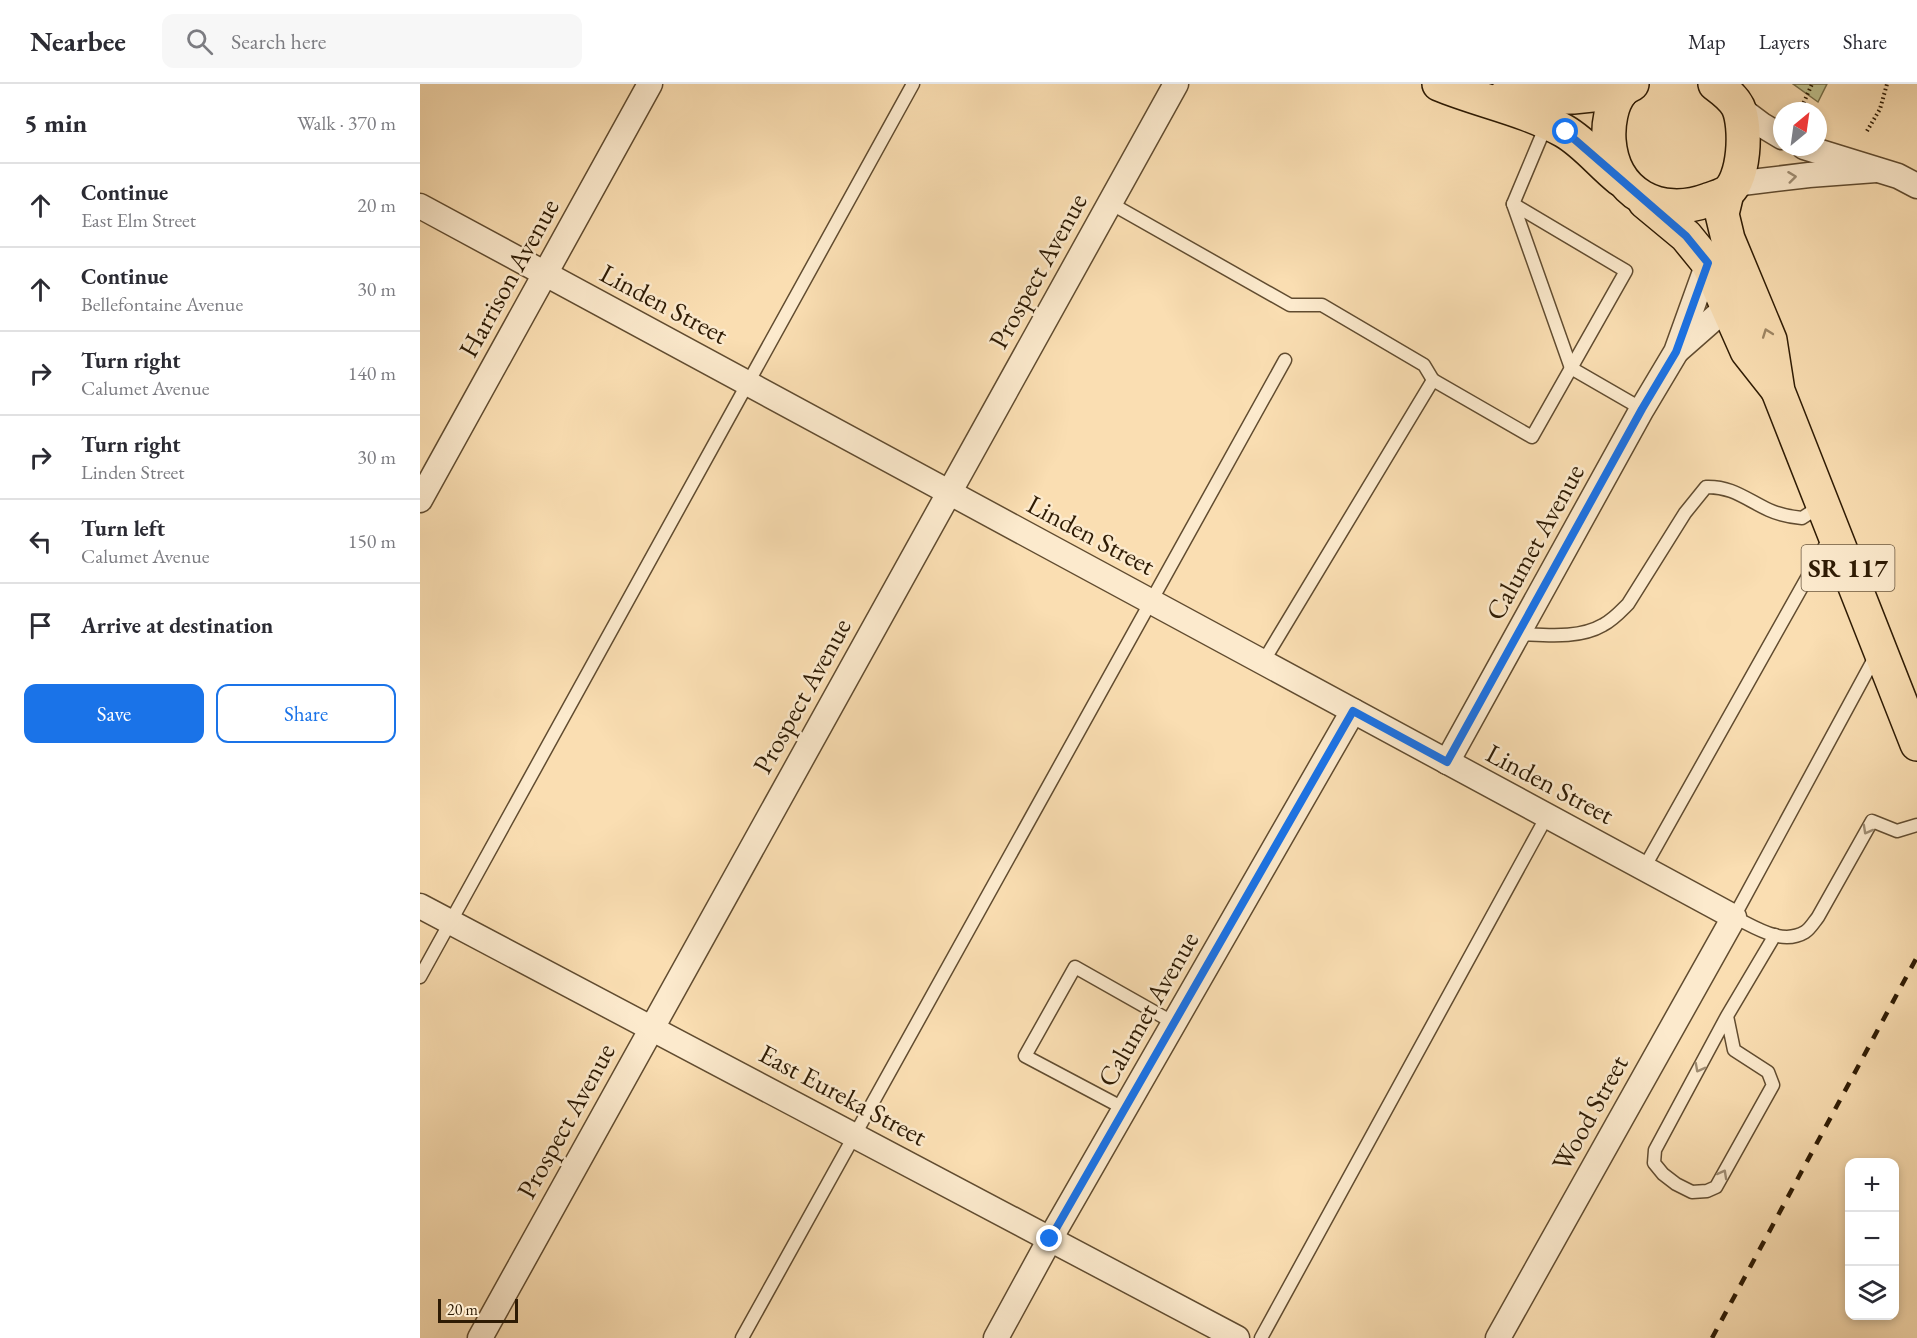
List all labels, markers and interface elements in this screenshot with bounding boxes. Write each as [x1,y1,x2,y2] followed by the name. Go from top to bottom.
[162,14,582,68] search box
[30,23,126,59] text: Nearbee
[183,25,216,58] icon: search
[231,27,326,56] text: Search here
[1688,28,1726,55] text: Map
[1759,28,1810,55] text: Layers
[1843,28,1887,55] text: Share
[1773,102,1827,156] north arrow
[24,106,87,140] text: 5 min
[297,110,396,136] text: Walk · 370 m
[1552,118,1578,144] route start
[1788,171,1797,184] one-way arrow
[81,178,168,207] text: Continue
[980,187,1095,355] street label: Prospect Avenue
[24,189,57,222] icon: ahead
[357,192,396,218] text: 20 m
[450,192,567,363] street label: Harrison Avenue
[81,207,196,233] text: East Elm Street
[594,255,735,352] street label: Linden Street
[81,262,168,291] text: Continue
[24,273,57,306] icon: ahead
[357,276,396,302] text: 30 m
[81,291,243,317] text: Bellefontaine Avenue
[1761,329,1774,339] one-way arrow
[81,346,180,375] text: Turn right
[24,357,57,390] icon: right
[348,360,396,386] text: 140 m
[81,375,210,401] text: Calumet Avenue
[81,430,180,459] text: Turn right
[24,441,57,474] icon: right
[357,444,396,470] text: 30 m
[1477,457,1592,626] street label: Calumet Avenue
[81,459,185,485] text: Linden Street
[1021,486,1162,583] street label: Linden Street
[81,514,165,543] text: Turn left
[24,525,57,558] icon: left
[348,528,396,554] text: 150 m
[81,543,210,569] text: Calumet Avenue
[1802,545,1894,591] road number: SR 117
[24,609,57,642] icon: arrive
[81,611,273,640] text: Arrive at destination
[744,612,859,780] street label: Prospect Avenue
[24,684,204,743] button: Save
[216,684,396,743] button: Share
[1480,735,1621,832] street label: Linden Street
[1863,824,1874,834] one-way arrow
[1089,925,1206,1093] street label: Calumet Avenue
[753,1036,934,1154] street label: East Eureka Street
[508,1037,623,1205] street label: Prospect Avenue
[1543,1048,1636,1177] street label: Wood Street
[1695,1061,1706,1072] one-way arrow
[1845,1158,1899,1320] map controls
[1845,1158,1899,1212] button: +
[1716,1170,1727,1181] one-way arrow
[1845,1212,1899,1266] button: −
[1036,1225,1062,1251] route end
[1845,1266,1899,1320] button: layers
[438,1296,518,1324] scale bar
[447,1299,478,1320] text: 20 m

